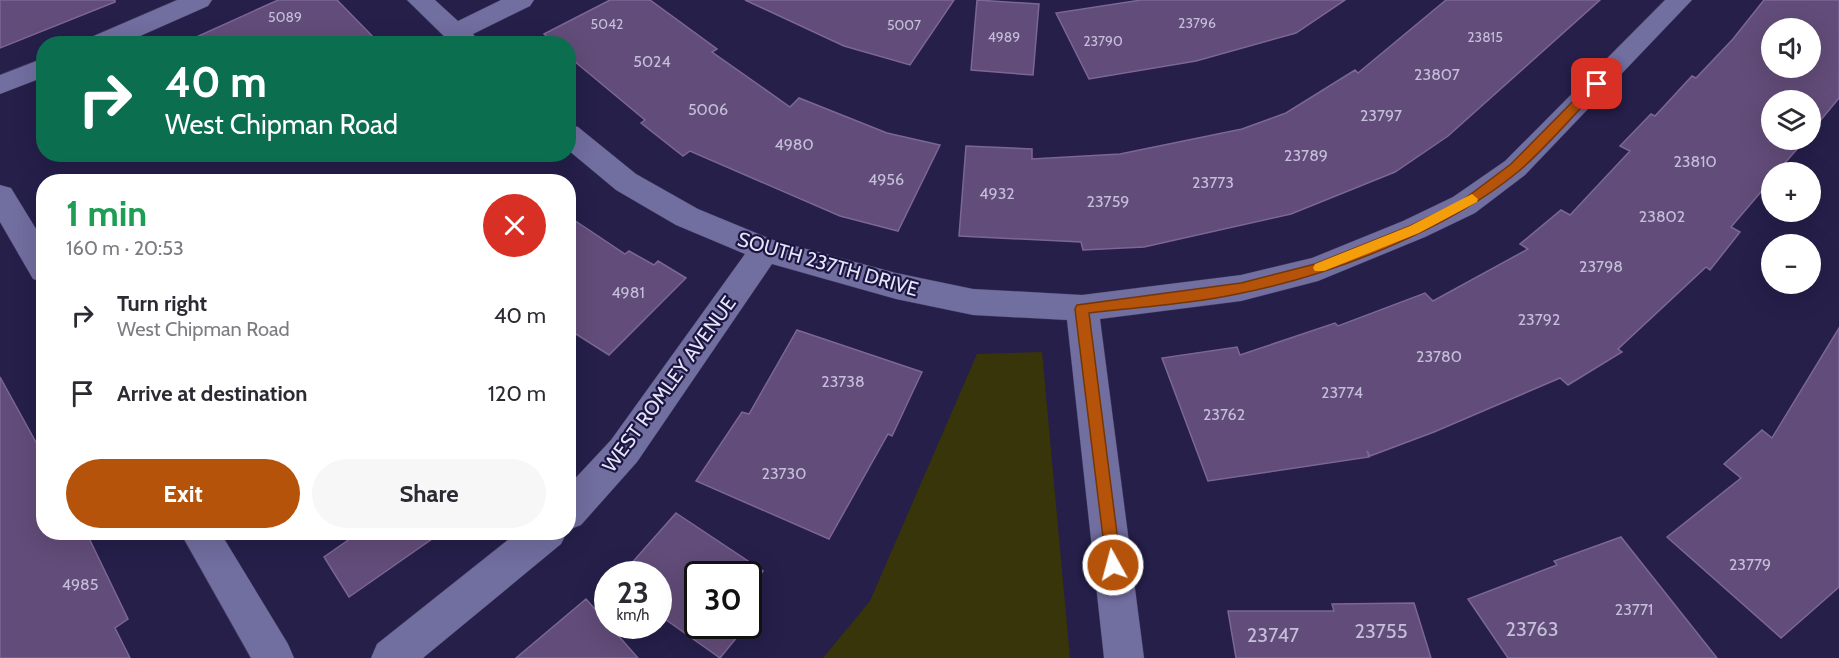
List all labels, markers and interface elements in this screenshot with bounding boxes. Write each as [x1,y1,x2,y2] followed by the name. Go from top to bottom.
[268,8,302,26] house number: 5089
[1178,14,1216,32] house number: 23796
[591,15,623,33] house number: 5042
[887,16,921,34] house number: 5007
[1761,18,1821,294] map controls
[1761,18,1821,78] button: sound
[988,28,1020,46] house number: 4989
[1467,28,1503,46] house number: 23815
[1083,32,1123,50] house number: 23790
[633,52,671,71] house number: 5024
[165,56,267,108] text: 40 m
[1571,58,1622,109] pin
[66,60,144,138] icon: right
[1414,65,1460,84] house number: 23807
[1580,67,1613,100] icon: arrive
[1761,90,1821,150] button: layers
[688,100,728,119] house number: 5006
[1360,106,1402,125] house number: 23797
[165,108,398,141] text: West Chipman Road
[774,135,814,154] house number: 4980
[1284,146,1328,165] house number: 23789
[1673,152,1717,171] house number: 23810
[1761,162,1821,222] button: +
[868,170,904,189] house number: 4956
[1192,173,1234,192] house number: 23773
[979,184,1015,203] house number: 4932
[66,191,147,235] text: 1 min
[1087,192,1129,211] house number: 23759
[483,194,546,257] button: close
[1639,207,1685,226] house number: 23802
[735,227,921,301] street label: SOUTH 237TH DRIVE
[1761,234,1821,294] button: −
[66,236,184,260] text: 160 m · 20:53
[1579,257,1623,276] house number: 23798
[611,283,645,302] house number: 4981
[117,290,207,317] text: Turn right
[597,291,741,477] street label: WEST ROMLEY AVENUE
[66,299,99,332] icon: right
[494,302,546,329] text: 40 m
[1518,310,1560,329] house number: 23792
[117,317,290,341] text: West Chipman Road
[1416,347,1462,366] house number: 23780
[821,372,865,391] house number: 23738
[66,377,99,410] icon: arrive
[117,380,307,407] text: Arrive at destination
[488,380,546,407] text: 120 m
[1321,383,1363,402] house number: 23774
[1203,405,1245,424] house number: 23762
[66,459,300,528] button: Exit
[312,459,546,528] button: Share
[762,464,806,483] house number: 23730
[1081,533,1145,597] position arrow
[1729,555,1771,574] house number: 23779
[684,561,762,639] speed limit sign: 30
[617,574,649,611] text: 23
[62,575,98,594] house number: 4985
[1615,600,1653,619] house number: 23771
[617,606,649,624] text: km/h
[1505,617,1559,641] house number: 23763
[1355,619,1408,643] house number: 23755
[1247,623,1299,647] house number: 23747

